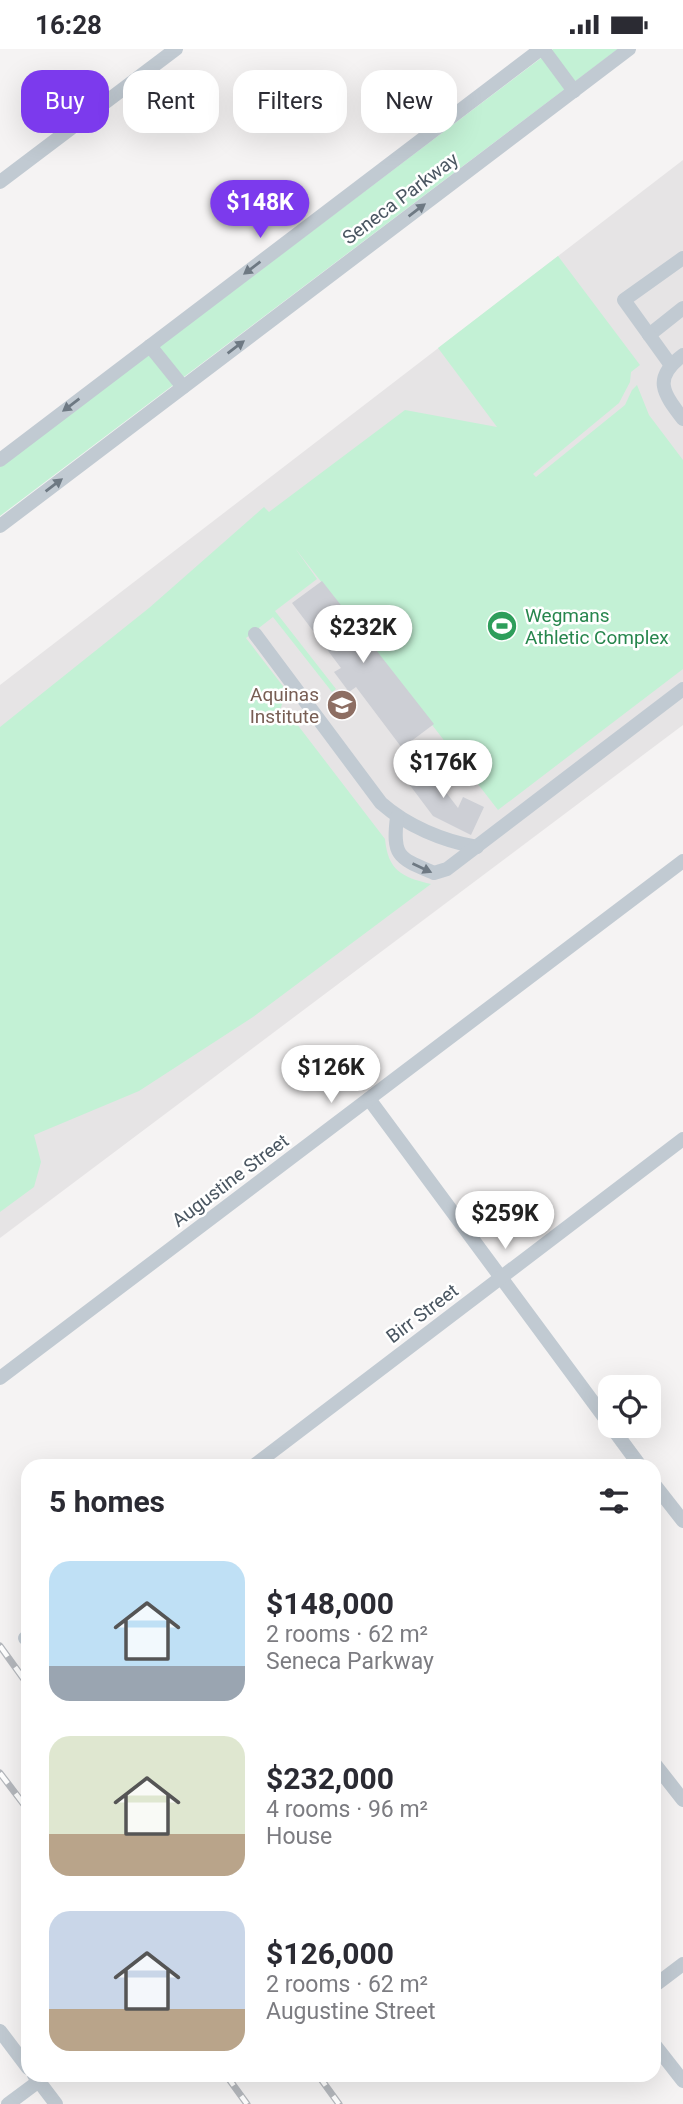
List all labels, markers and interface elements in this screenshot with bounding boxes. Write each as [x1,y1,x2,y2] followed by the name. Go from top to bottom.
[35,10,102,40] text: 16:28
[21,70,109,133] chip: Buy
[123,70,219,133] chip: Rent
[233,70,347,133] chip: Filters
[361,70,457,133] chip: New
[338,147,463,249] street label: Seneca Parkway
[211,181,309,240] pin: $148K
[226,189,294,216] text: $148K
[408,203,426,217] one-way arrow
[244,260,262,275] one-way arrow
[226,340,245,354] one-way arrow
[63,398,81,413] one-way arrow
[45,477,63,492] one-way arrow
[525,604,669,649] place label: Wegmans Athletic Complex
[314,605,412,665] pin: $232K
[485,609,519,643] sports icon: Wegmans Athletic Complex
[329,614,397,641] text: $232K
[250,683,319,728] place label: Aquinas Institute
[325,688,359,722] school or university icon: Aquinas Institute
[394,741,492,800] pin: $176K
[409,749,477,776] text: $176K
[412,862,432,874] one-way arrow
[282,1045,380,1105] pin: $126K
[297,1054,365,1081] text: $126K
[167,1129,293,1232] street label: Augustine Street
[456,1191,554,1251] pin: $259K
[471,1200,539,1227] text: $259K
[382,1279,463,1348] street label: Birr Street
[598,1375,661,1438] map controls
[598,1375,661,1438] button: locate
[595,1482,633,1520] icon: filters
[49,1484,165,1519] text: 5 homes
[266,1586,394,1621] text: $148,000
[105,1589,189,1673] icon: home
[266,1621,428,1648] text: 2 rooms · 62 m²
[266,1648,434,1675] text: Seneca Parkway
[266,1761,394,1796] text: $232,000
[105,1764,189,1848] icon: home
[266,1796,428,1823] text: 4 rooms · 96 m²
[266,1823,332,1850] text: House
[266,1936,394,1971] text: $126,000
[105,1939,189,2023] icon: home
[266,1971,428,1998] text: 2 rooms · 62 m²
[266,1998,435,2025] text: Augustine Street

